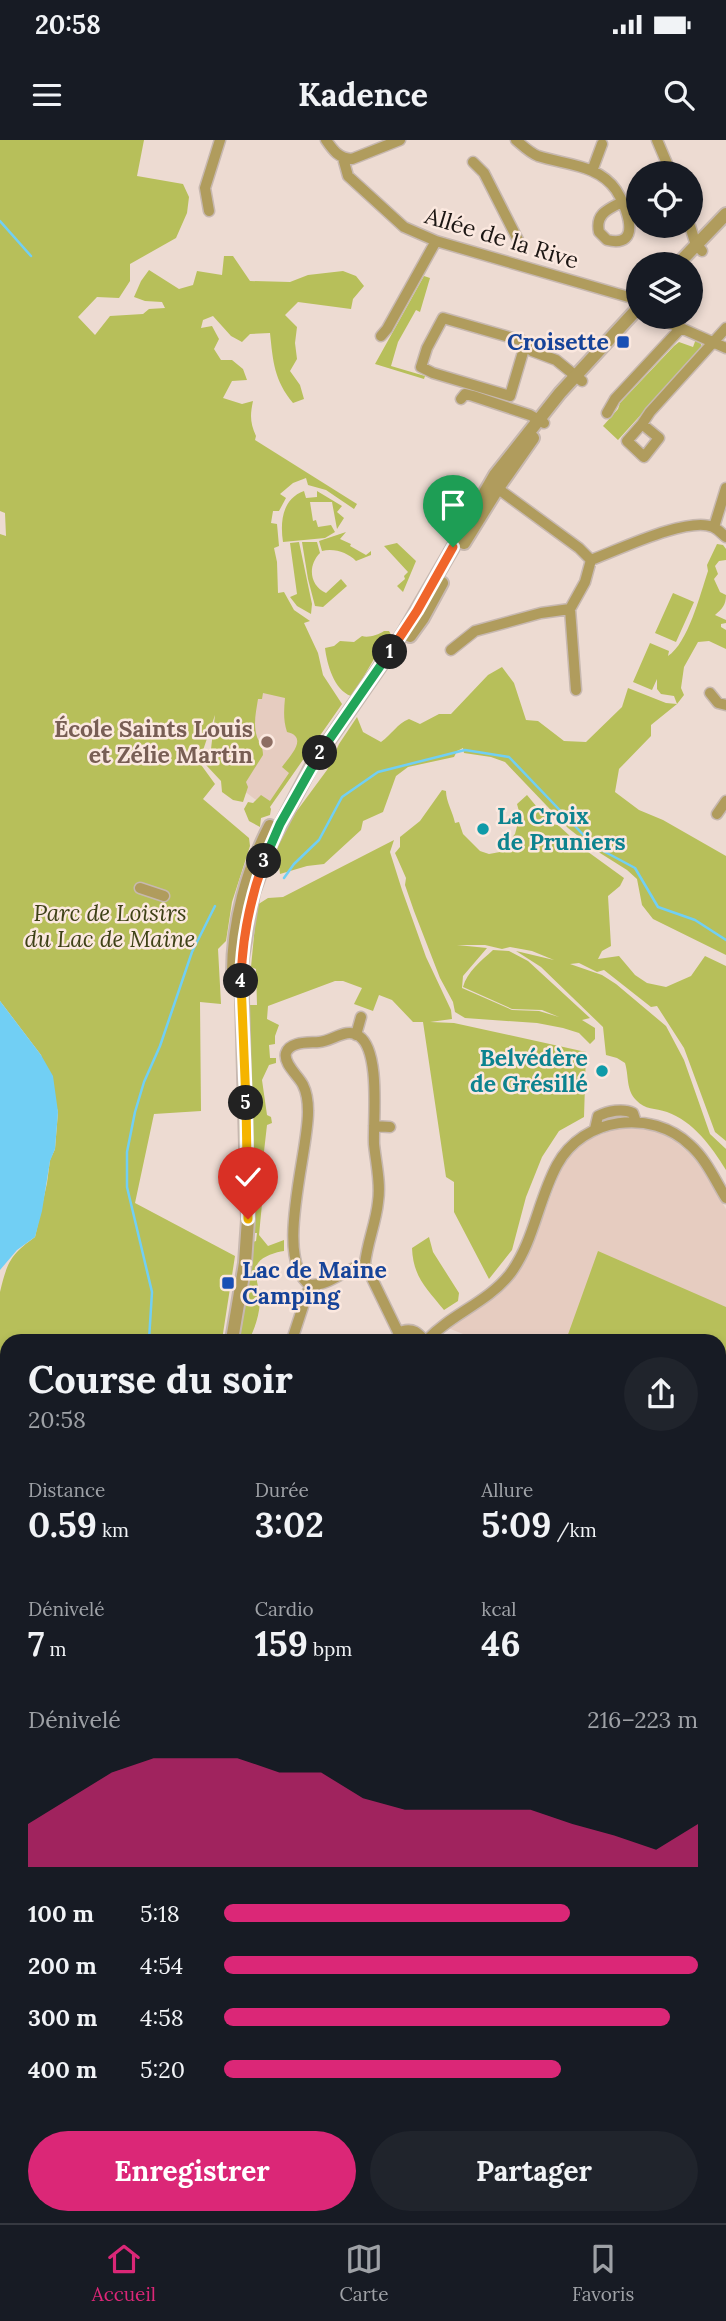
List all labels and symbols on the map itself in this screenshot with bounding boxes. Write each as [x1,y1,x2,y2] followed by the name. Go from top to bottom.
[421,200,582,275] street label: Allée de la Rive
[507,327,609,356] place label: Croisette
[615,334,631,350] marker: Croisette
[423,475,483,547] pin
[372,634,408,670] pin: 1
[54,714,253,769] place label: École Saints Louis et Zélie Martin
[259,734,275,750] marker: École Saints Louis et Zélie Martin
[302,736,338,770] pin: 2
[497,801,626,856] place label: La Croix de Pruniers
[475,821,491,837] marker: La Croix de Pruniers
[246,844,282,878] pin: 3
[24,898,196,953] park label: Parc de Loisirs du Lac de Maine
[224,964,258,998] pin: 4
[470,1043,588,1098] place label: Belvédère de Grésillé
[594,1063,610,1079] marker: Belvédère de Grésillé
[229,1086,264,1121] pin: 5
[218,1147,278,1219] pin
[242,1255,387,1310] place label: Lac de Maine Camping
[220,1275,236,1291] marker: Lac de Maine Camping

